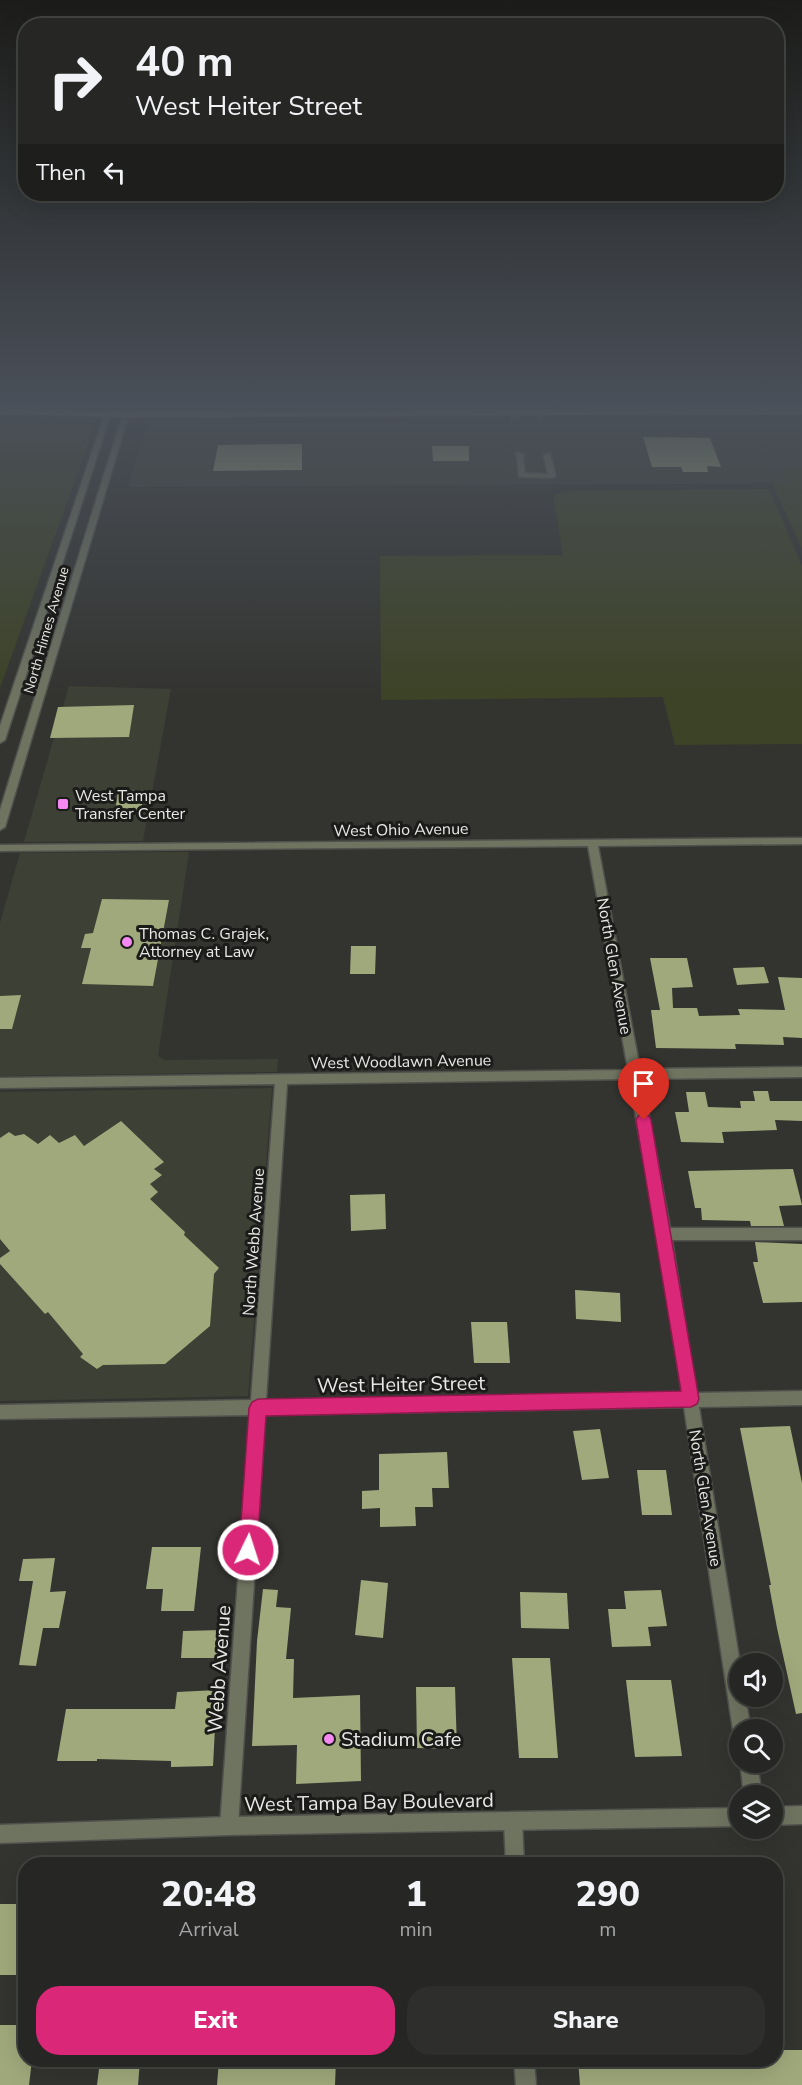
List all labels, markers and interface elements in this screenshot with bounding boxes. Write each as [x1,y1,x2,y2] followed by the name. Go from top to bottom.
[135,34,234,91] text: 40 m
[36,42,114,120] icon: right
[135,88,362,125] text: West Heiter Street
[98,156,131,189] icon: left
[36,158,86,188] text: Then
[19,564,74,696] street label: North Himes Avenue
[75,785,186,825] place label: West Tampa Transfer Center
[56,797,70,811] marker: West Tampa Transfer Center
[333,818,469,842] street label: West Ohio Avenue
[591,896,637,1036] street label: North Glen Avenue
[139,923,269,963] place label: Thomas C. Grajek, Attorney at Law
[120,935,134,949] marker: Thomas C. Grajek, Attorney at Law
[311,1049,491,1075] street label: West Woodlawn Avenue
[618,1058,669,1120] pin
[627,1067,660,1100] icon: arrive
[238,1167,270,1317] street label: North Webb Avenue
[317,1370,486,1399] street label: West Heiter Street
[683,1428,727,1568] street label: North Glen Avenue
[216,1518,280,1582] position arrow
[202,1604,237,1734] street label: Webb Avenue
[729,1653,783,1839] map controls
[729,1653,783,1707] button: sound
[729,1719,783,1773] button: search
[341,1726,461,1753] place label: Stadium Cafe
[322,1732,336,1746] marker: Stadium Cafe
[729,1785,783,1839] button: layers
[244,1787,494,1818] street label: West Tampa Bay Boulevard
[161,1870,257,1919] text: 20:48
[405,1870,427,1919] text: 1
[575,1870,640,1919] text: 290
[179,1916,239,1943] text: Arrival
[399,1916,433,1943] text: min
[599,1916,616,1943] text: m
[36,1986,395,2055] button: Exit
[407,1986,765,2055] button: Share

